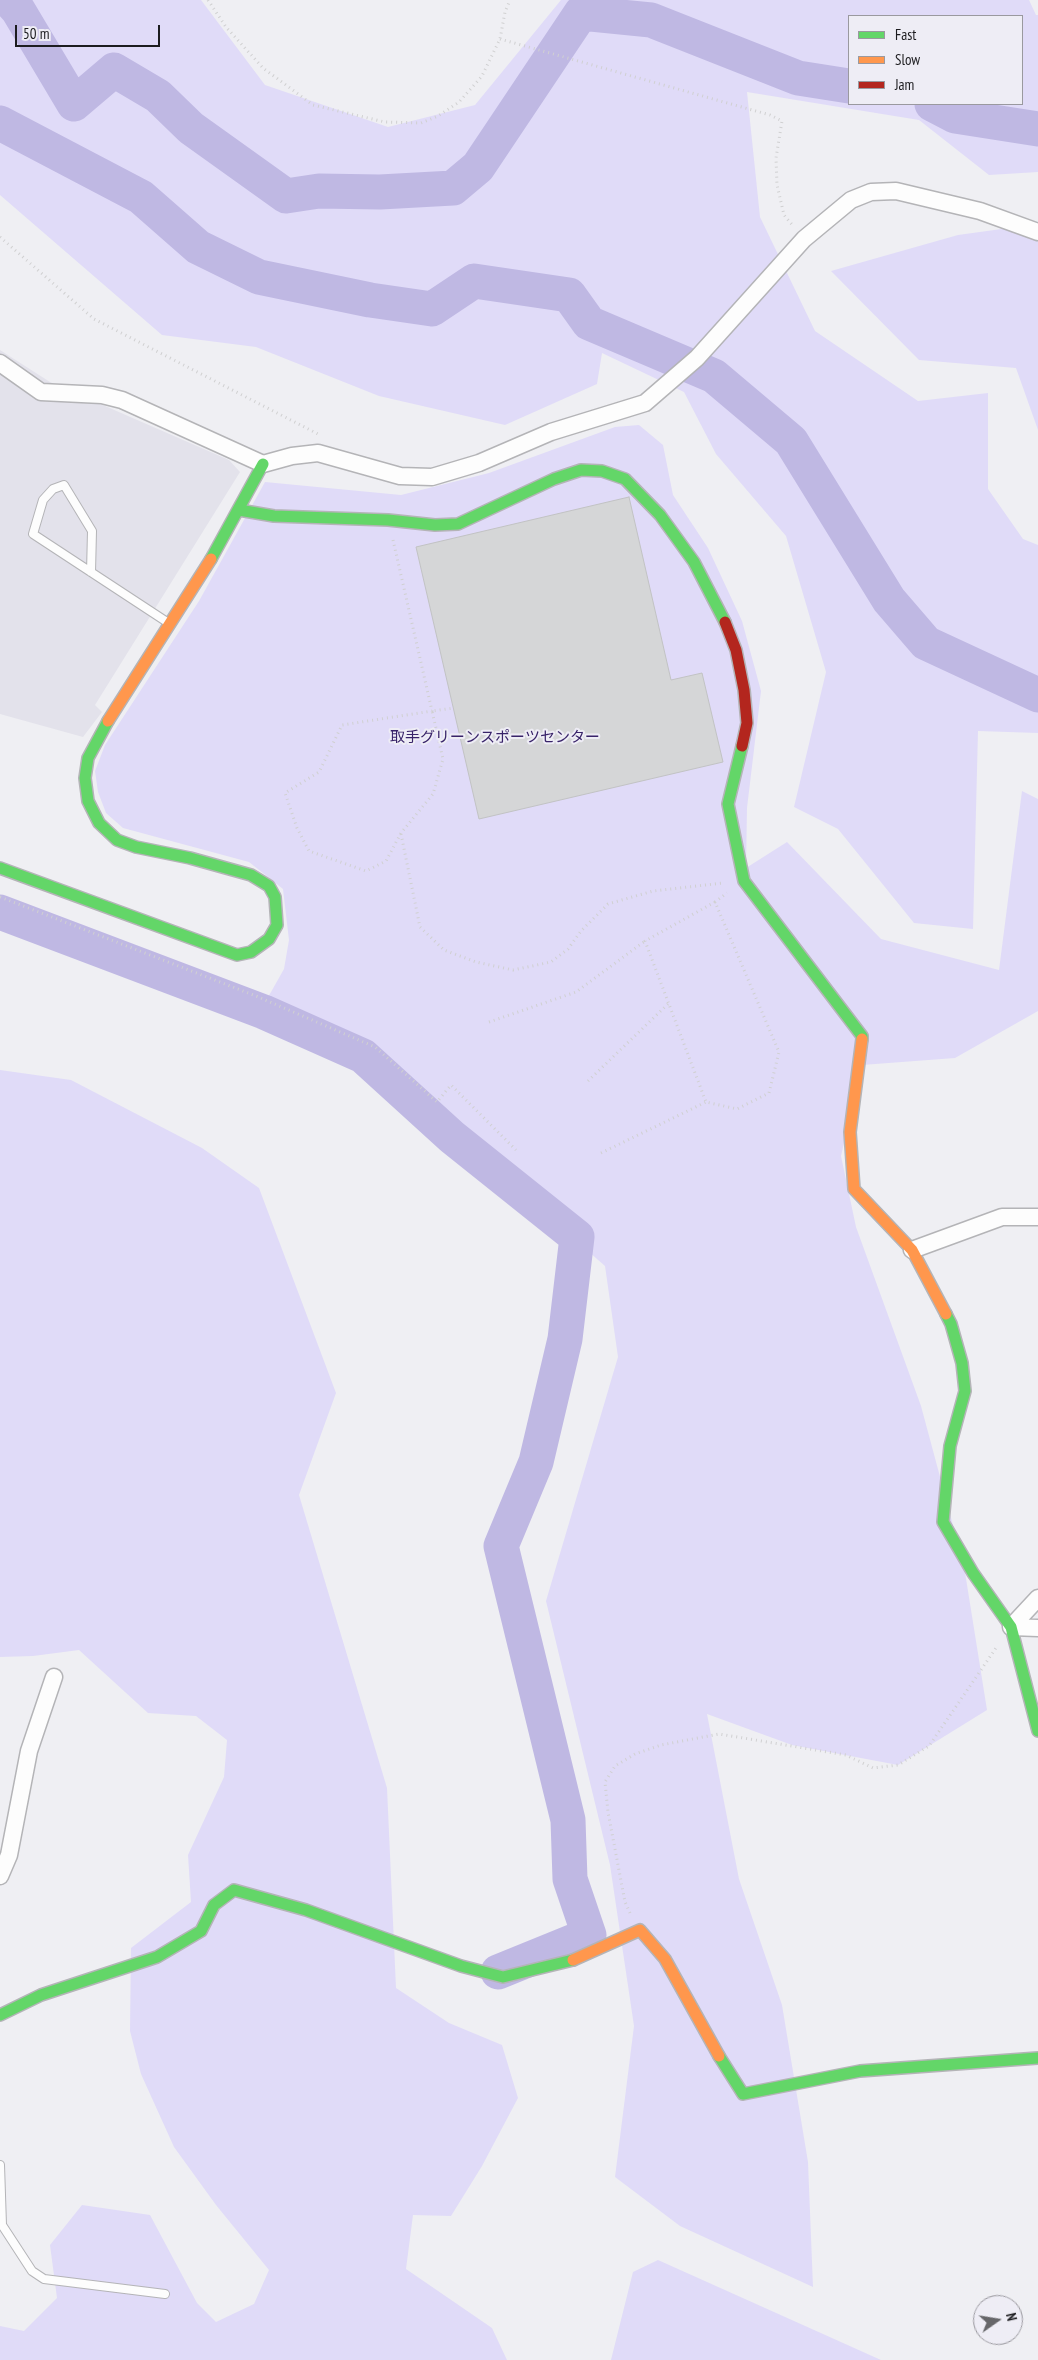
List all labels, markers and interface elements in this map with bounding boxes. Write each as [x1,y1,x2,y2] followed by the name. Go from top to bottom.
[18,15,162,47] scale bar
[848,15,1023,105] legend
[23,24,49,43] text: 50 m
[895,25,916,44] text: Fast
[895,50,920,69] text: Slow
[895,75,914,94] text: Jam
[390,729,600,747] park label: 取手グリーンスポーツセンター
[973,2295,1023,2345] north arrow
[1002,2311,1021,2323] text: N

